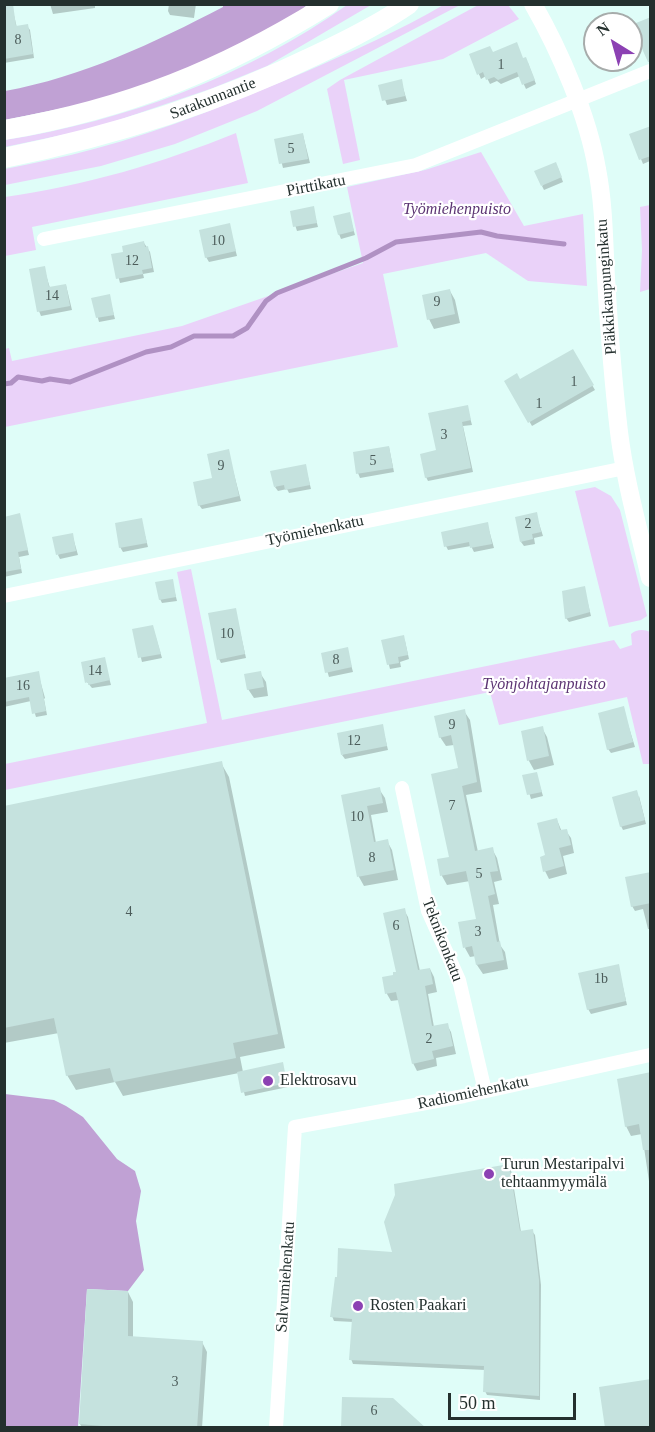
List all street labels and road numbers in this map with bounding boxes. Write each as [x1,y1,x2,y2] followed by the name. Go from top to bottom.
[167,74,259,124] street label: Satakunnantie
[285,171,347,201] street label: Pirttikatu
[593,219,621,355] street label: Pläkkikaupunginkatu
[264,511,366,551] street label: Työmiehenkatu
[417,896,467,984] street label: Teknikonkatu
[416,1072,530,1114] street label: Radiomiehenkatu
[273,1221,299,1333] street label: Salvumiehenkatu

